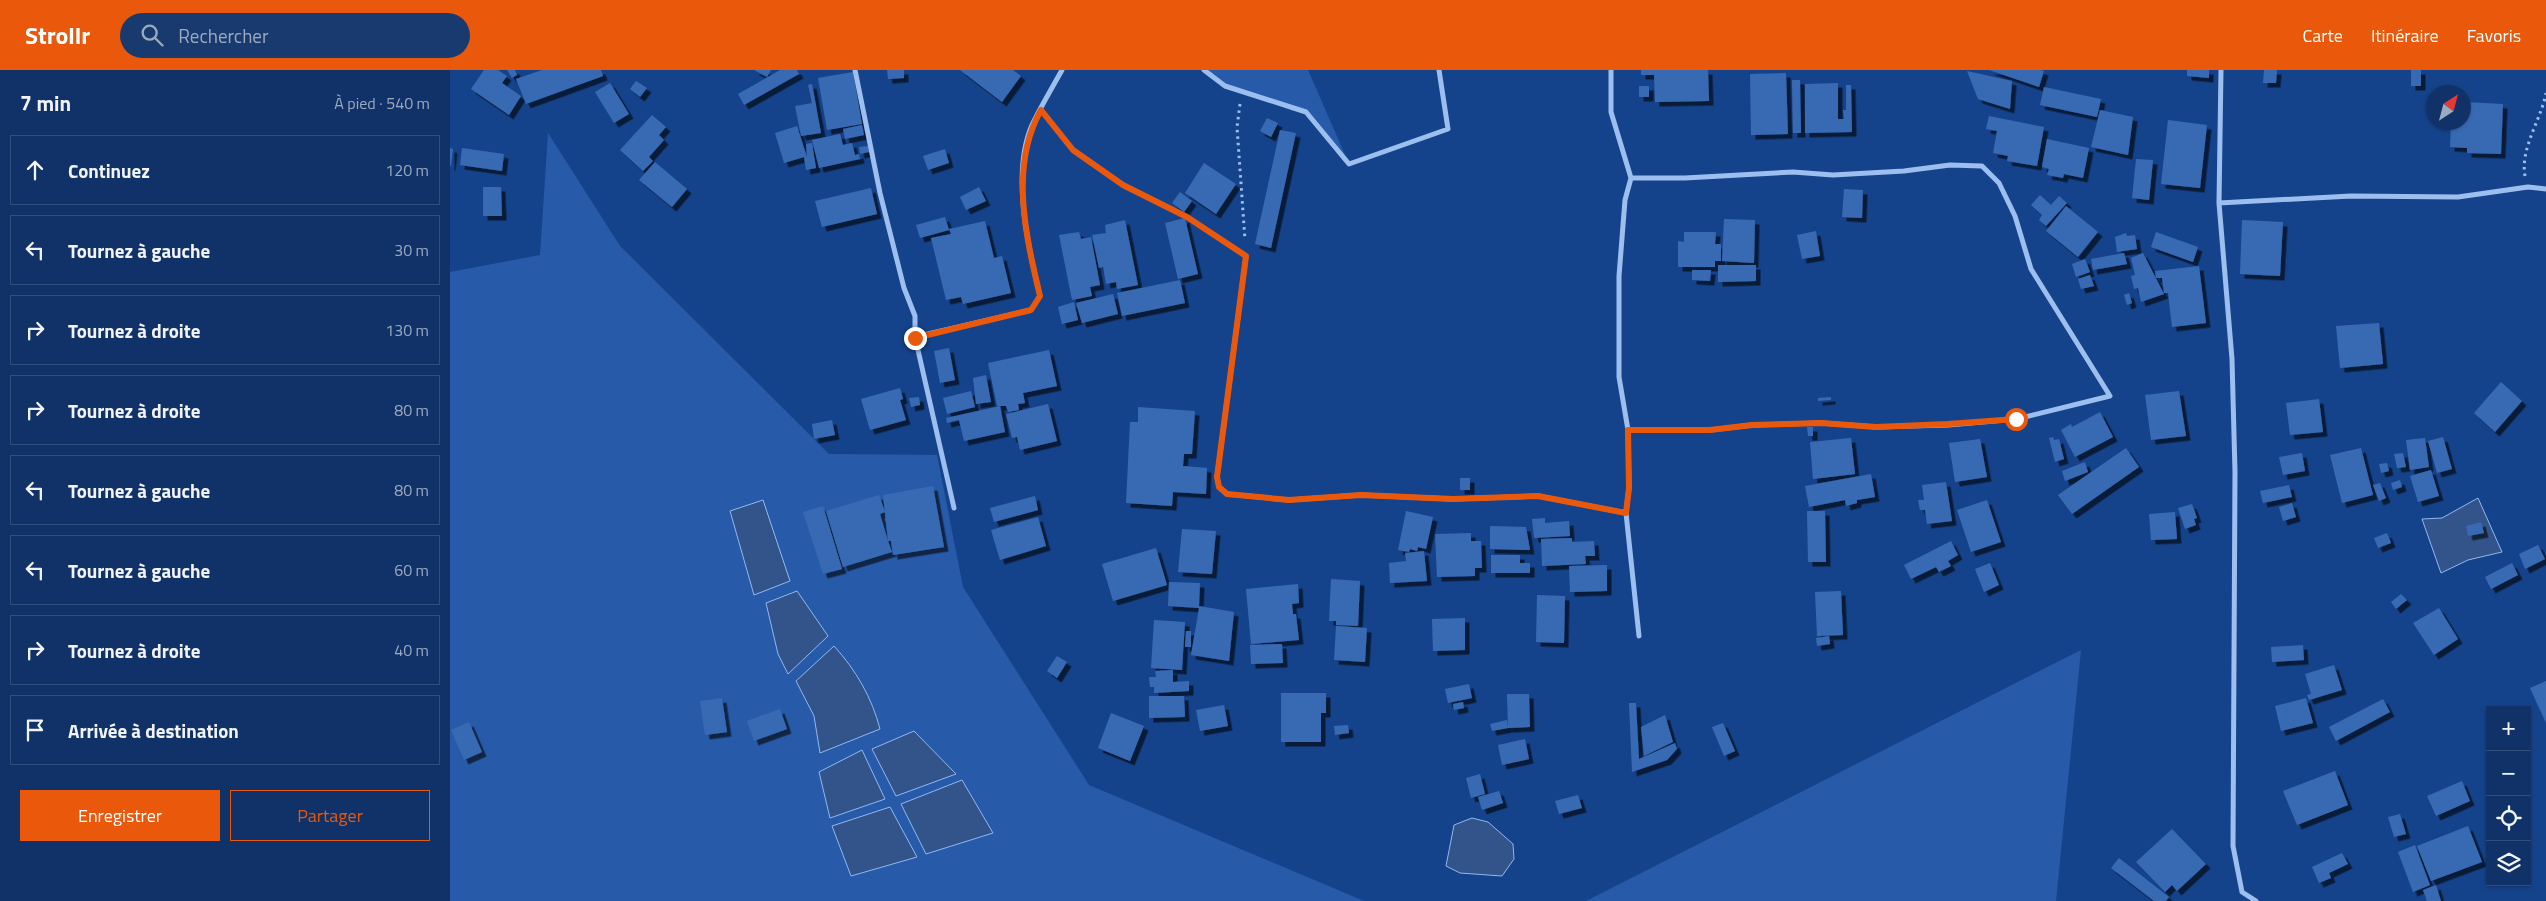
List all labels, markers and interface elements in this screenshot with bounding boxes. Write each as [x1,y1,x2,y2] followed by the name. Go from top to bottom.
[120,13,470,58] search box
[25,17,90,53] text: Strollr
[138,21,166,49] icon: search
[178,21,269,50] text: Rechercher
[2302,22,2343,49] text: Carte
[2371,22,2439,49] text: Itinéraire
[2467,22,2521,49] text: Favoris
[2426,85,2471,130] north arrow
[20,87,71,119] text: 7 min
[334,91,430,115] text: À pied · 540 m
[21,156,49,184] icon: ahead
[68,156,150,185] text: Continuez
[385,158,429,182] text: 120 m
[21,236,49,264] icon: left
[68,236,210,265] text: Tournez à gauche
[394,238,429,262] text: 30 m
[21,316,49,344] icon: right
[68,316,200,345] text: Tournez à droite
[385,318,429,342] text: 130 m
[904,327,927,350] route end
[21,396,49,424] icon: right
[68,396,200,425] text: Tournez à droite
[394,398,429,422] text: 80 m
[2005,408,2028,431] route start
[21,476,49,504] icon: left
[68,476,210,505] text: Tournez à gauche
[394,478,429,502] text: 80 m
[21,556,49,584] icon: left
[68,556,210,585] text: Tournez à gauche
[394,558,429,582] text: 60 m
[21,636,49,664] icon: right
[68,636,200,665] text: Tournez à droite
[394,638,429,662] text: 40 m
[2486,706,2531,886] map controls
[2486,706,2531,751] button: +
[21,716,49,744] icon: arrive
[68,716,239,745] text: Arrivée à destination
[2486,751,2531,796] button: −
[20,790,220,841] button: Enregistrer
[230,790,430,841] button: Partager
[2486,796,2531,841] button: locate
[2486,841,2531,886] button: layers

